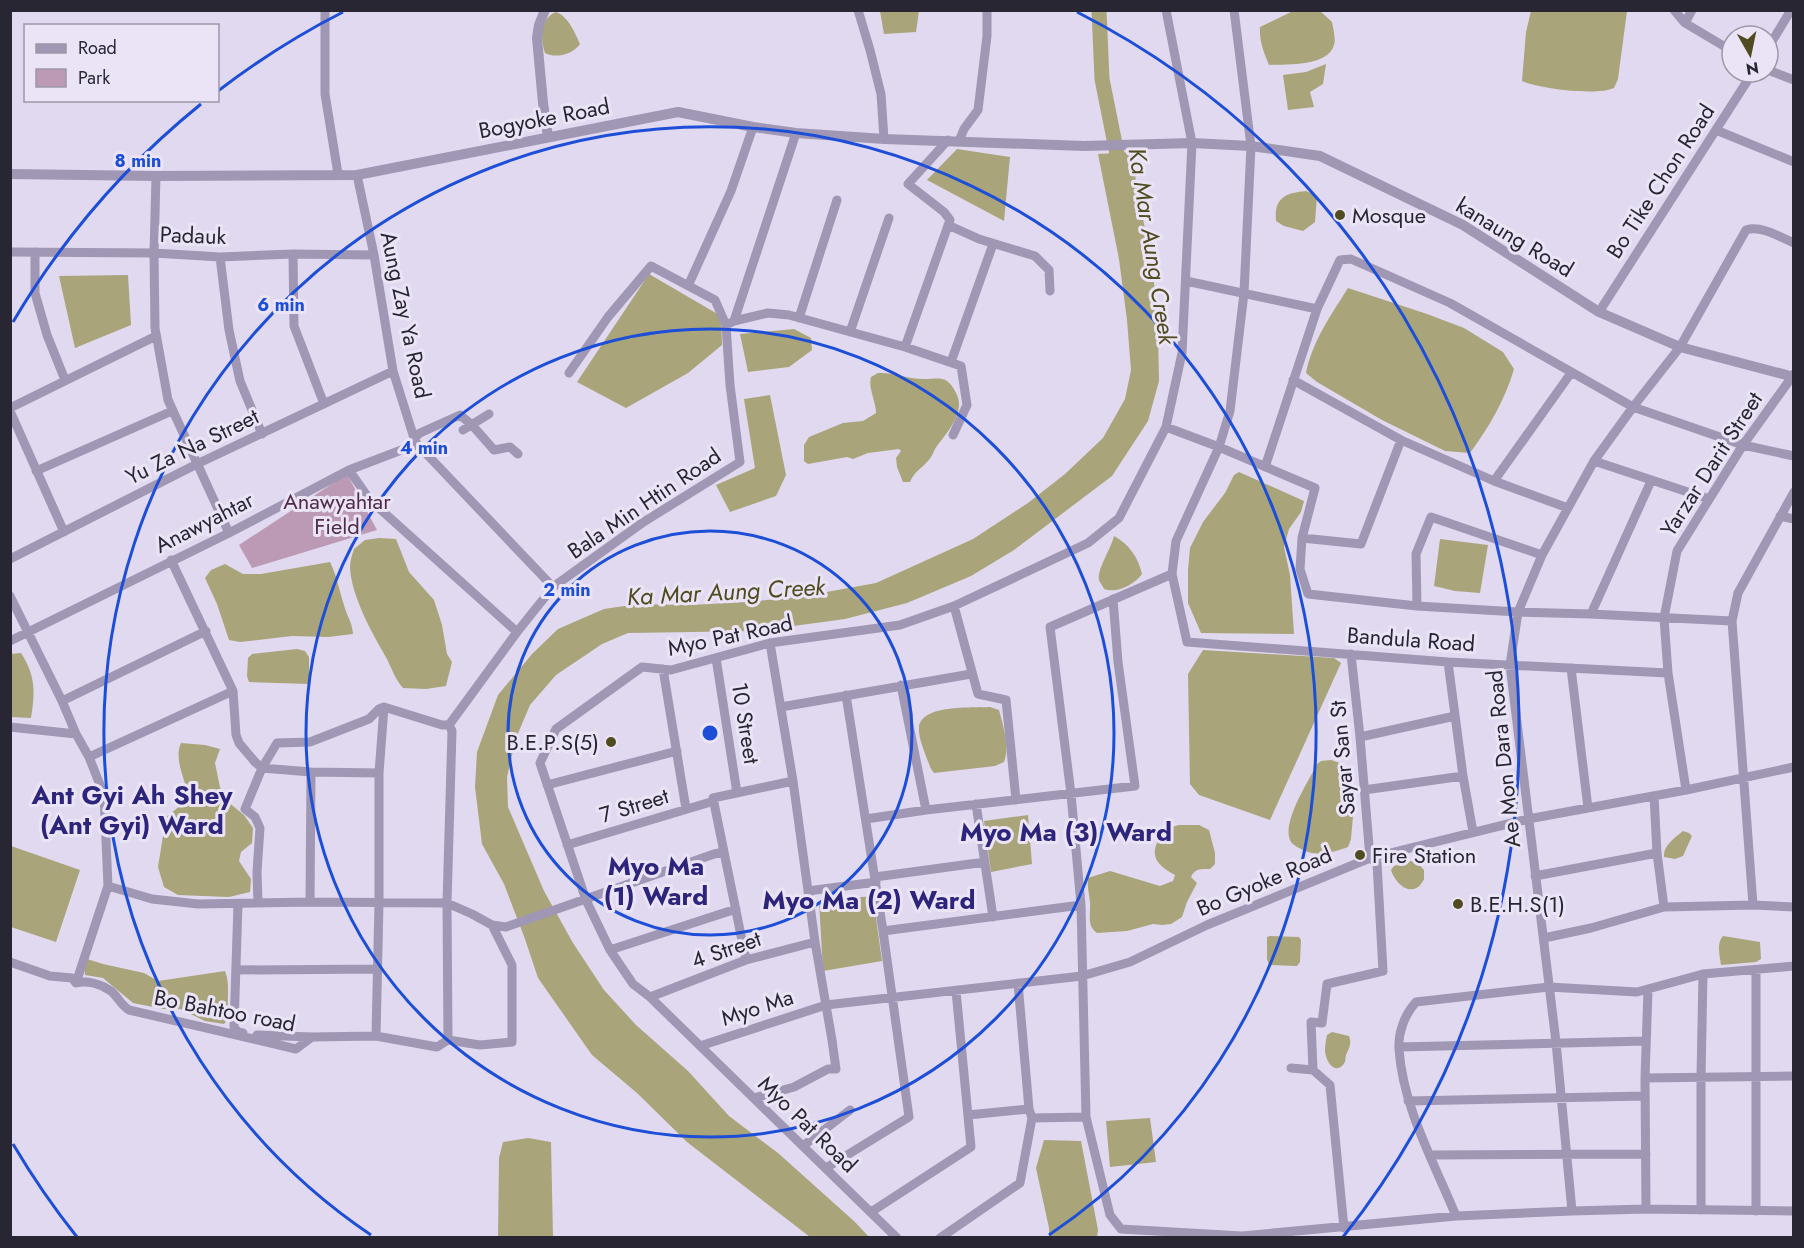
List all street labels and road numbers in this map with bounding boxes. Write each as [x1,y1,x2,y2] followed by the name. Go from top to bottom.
[476,90,612,146] street label: Bogyoke Road
[1598,97,1722,265] street label: Bo Tike Chon Road
[1450,189,1580,285] street label: kanaung Road
[159,218,227,252] street label: Padauk
[373,229,439,401] street label: Aung Zay Ya Road
[1652,385,1770,543] street label: Yarzar Darit Street
[120,400,265,492] street label: Yu Za Na Street
[561,440,727,566] street label: Bala Min Htin Road
[149,483,260,561] street label: Anawyahtar
[665,606,795,664] street label: Myo Pat Road
[1346,619,1476,659] street label: Bandula Road
[1478,669,1528,849] street label: Ae Mon Dara Road
[724,680,768,767] street label: 10 Street
[1321,699,1363,817] street label: Sayar San St
[596,779,673,831] street label: 7 Street
[1191,838,1337,924] street label: Bo Gyoke Road
[687,922,766,976] street label: 4 Street
[717,980,797,1034] street label: Myo Ma
[151,981,299,1039] street label: Bo Bahtoo road
[751,1068,865,1180] street label: Myo Pat Road

